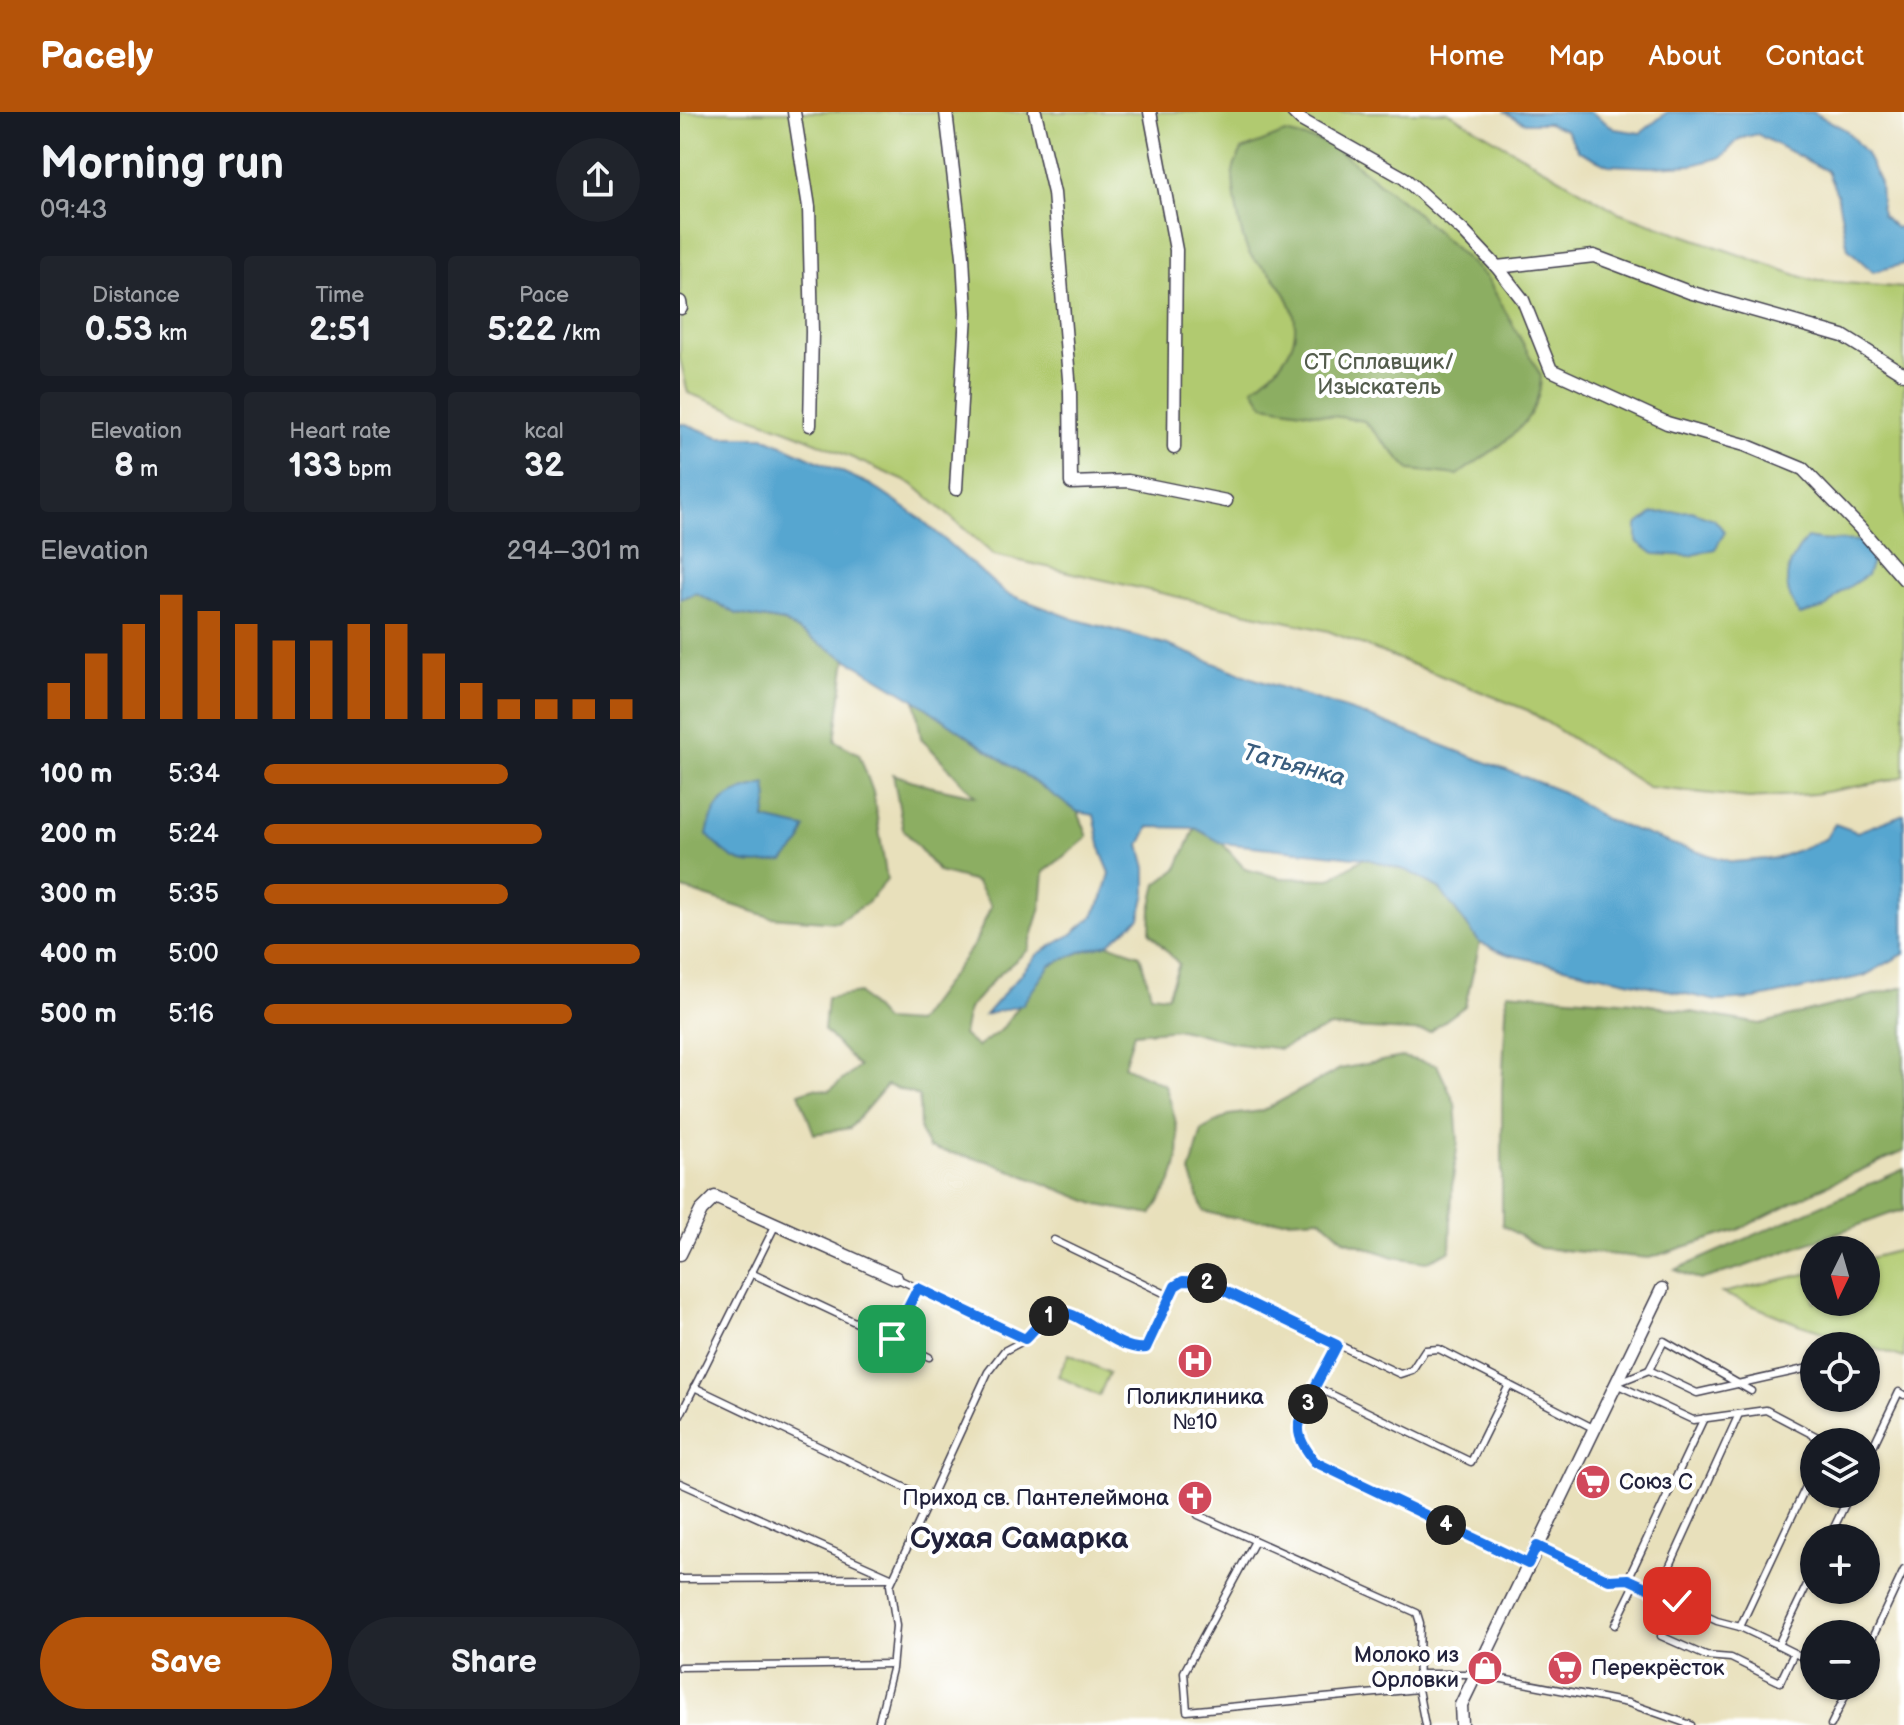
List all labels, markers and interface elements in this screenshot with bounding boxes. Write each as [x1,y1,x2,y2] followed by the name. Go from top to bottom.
[40,34,153,79] text: Pacely
[1428,40,1504,73] text: Home
[1548,40,1605,73] text: Map
[1649,40,1721,73] text: About
[1765,40,1864,73] text: Contact
[40,138,284,191] text: Morning run
[556,138,640,222] button: share
[40,195,107,226] text: 09:43
[92,282,180,309] text: Distance
[316,282,364,309] text: Time
[519,282,569,309] text: Pace
[84,309,153,350] text: 0.53
[309,309,371,350] text: 2:51
[487,309,556,350] text: 5:22
[153,320,188,347] text: km
[556,320,601,347] text: /km
[1304,349,1454,401] park label: СТ Сплавщик/ Изыскатель
[90,418,182,445] text: Elevation
[289,418,391,445] text: Heart rate
[524,418,564,445] text: kcal
[114,445,134,486] text: 8
[288,445,342,486] text: 133
[524,445,564,486] text: 32
[134,456,158,483] text: m
[342,456,392,483] text: bpm
[40,536,148,567] text: Elevation
[507,536,640,567] text: 294–301 m
[1239,737,1349,793] water label: Татьянка
[40,759,113,790] text: 100 m
[168,759,220,790] text: 5:34
[40,819,117,850] text: 200 m
[168,819,219,850] text: 5:24
[40,879,117,910] text: 300 m
[168,879,219,910] text: 5:35
[40,939,117,970] text: 400 m
[168,939,219,970] text: 5:00
[40,999,117,1030] text: 500 m
[168,999,214,1030] text: 5:16
[1800,1236,1880,1316] north arrow
[1800,1236,1880,1700] map controls
[1187,1263,1227,1303] pin: 2
[1200,1269,1214,1296] text: 2
[1029,1296,1069,1336] pin: 1
[1044,1302,1054,1329] text: 1
[858,1305,926,1373] pin
[870,1317,914,1361] icon: arrive
[1800,1332,1880,1412] button: locate
[1176,1342,1214,1380] hospital icon: Поликлиника №10
[1126,1384,1264,1436] place label: Поликлиника №10
[1288,1384,1328,1424] pin: 3
[1302,1390,1314,1417] text: 3
[1800,1428,1880,1508] button: layers
[1574,1463,1612,1501] supermarket icon: Союз С
[1619,1469,1693,1496] place label: Союз С
[1176,1479,1214,1517] church icon: Приход св. Пантелеймона
[902,1485,1169,1512] place label: Приход св. Пантелеймона
[1426,1505,1466,1545] pin: 4
[1440,1511,1452,1538] text: 4
[910,1521,1129,1557] district label: Сухая Самарка
[1800,1524,1880,1604] button: +
[1643,1567,1711,1635] pin
[1655,1579,1699,1623] icon: check
[40,1617,332,1709] button: Save
[348,1617,640,1709] button: Share
[1800,1620,1880,1700] button: −
[1354,1642,1459,1694] place label: Молоко из Орловки
[1466,1649,1504,1687] shop icon: Молоко из Орловки
[1546,1649,1584,1687] supermarket icon: Перекрёсток
[1591,1655,1725,1682] place label: Перекрёсток

